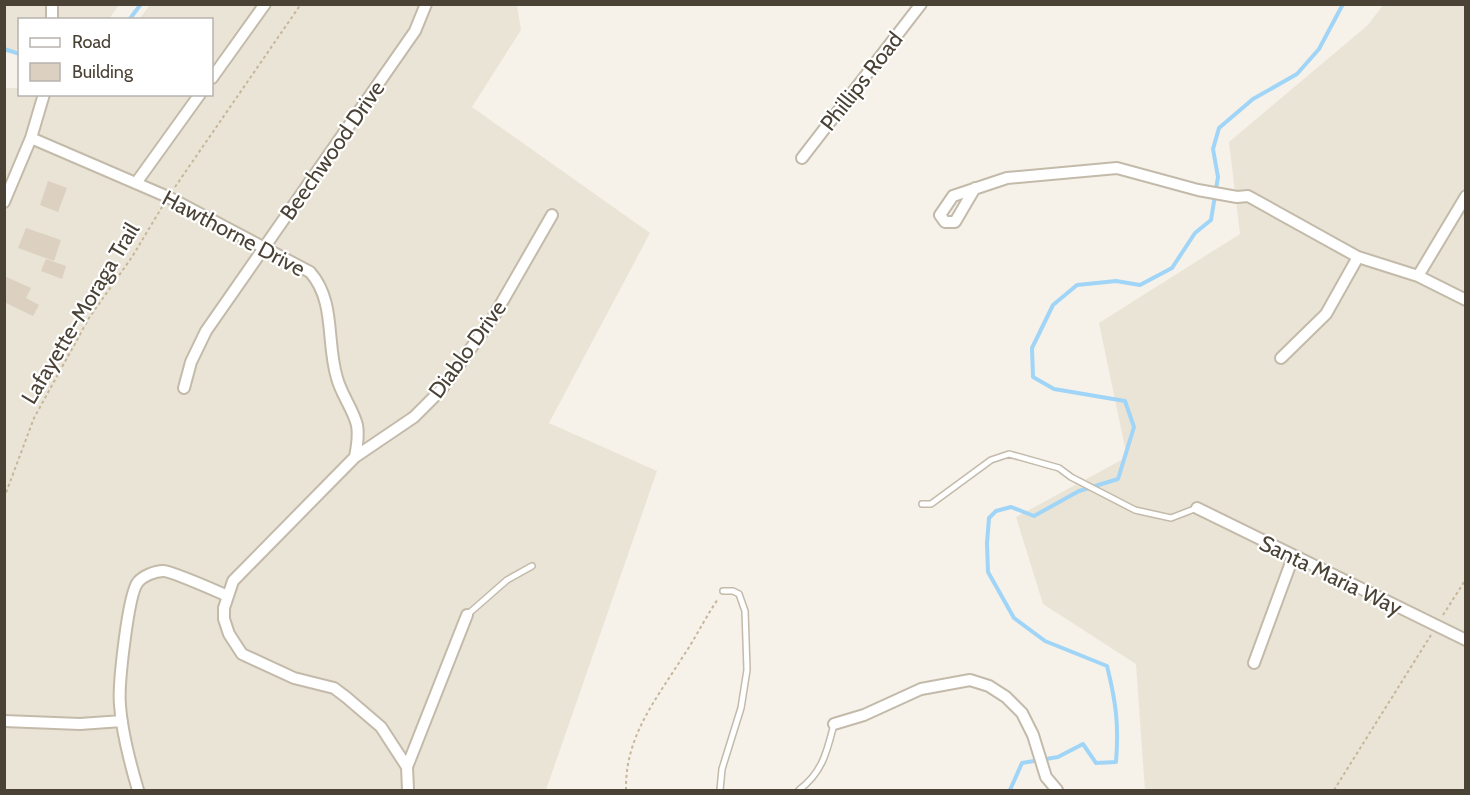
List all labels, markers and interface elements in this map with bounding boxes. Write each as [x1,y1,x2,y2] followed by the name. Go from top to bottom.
[18,18,213,96] legend
[814,26,908,136] street label: Phillips Road
[72,31,111,53] text: Road
[72,61,134,83] text: Building
[274,75,390,225] street label: Beechwood Drive
[158,184,310,282] street label: Hawthorne Drive
[16,217,146,409] street label: Lafayette-Moraga Trail
[423,295,512,404] street label: Diablo Drive
[1255,529,1406,622] street label: Santa Maria Way

